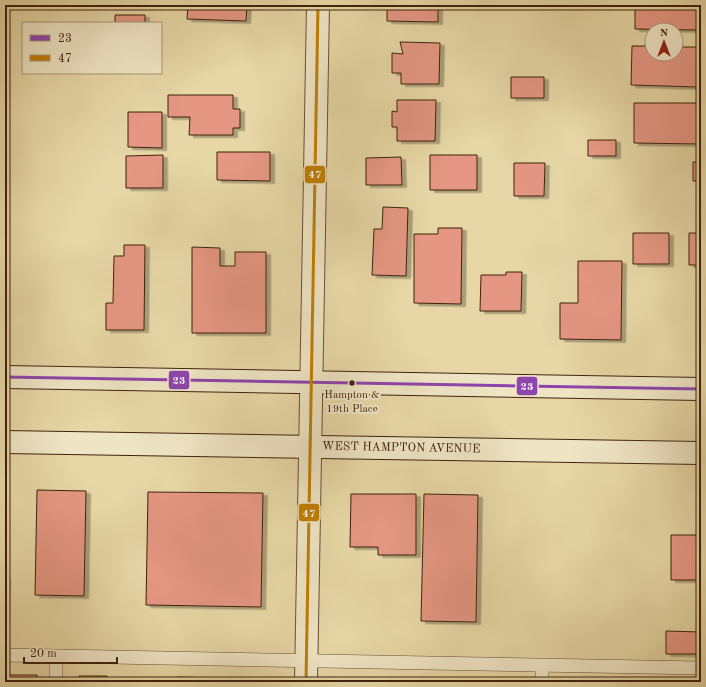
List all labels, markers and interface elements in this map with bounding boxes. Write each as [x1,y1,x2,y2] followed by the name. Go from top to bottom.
[22,22,162,74] legend
[644,22,684,62] north arrow
[660,28,669,39] text: N
[58,33,72,45] text: 23
[58,53,72,65] text: 47
[304,165,326,184] line badge: 47
[309,170,321,181] text: 47
[168,370,190,390] line badge: 23
[173,376,185,387] text: 23
[516,376,538,396] line badge: 23
[347,378,357,388] marker: Hampton & 19th Place
[521,382,533,393] text: 23
[324,390,380,415] place label: Hampton & 19th Place
[322,441,480,455] street label: WEST HAMPTON AVENUE
[298,503,320,522] line badge: 47
[303,509,315,520] text: 47
[24,639,117,665] scale bar
[30,648,57,660] text: 20 m

